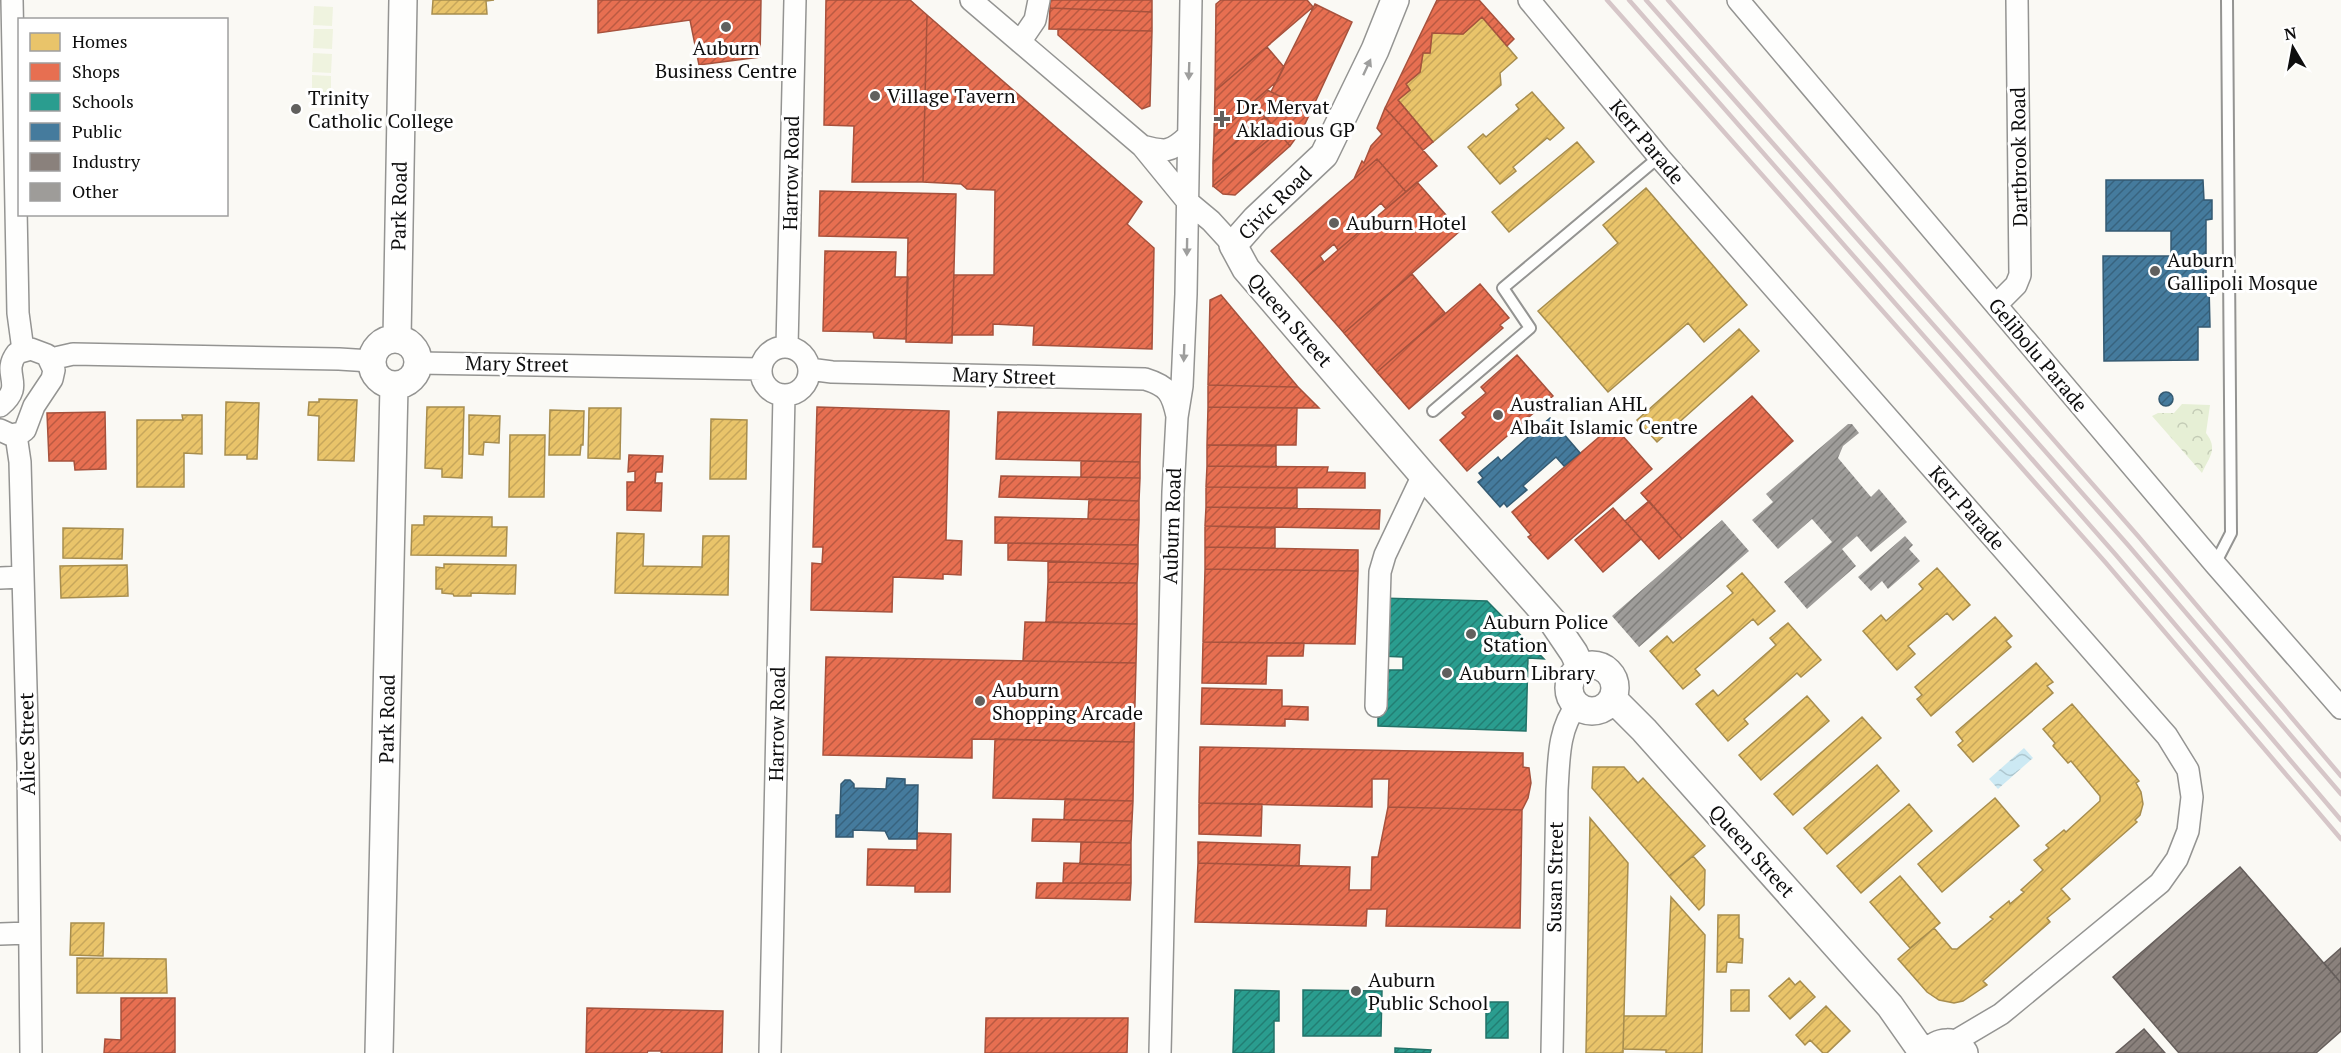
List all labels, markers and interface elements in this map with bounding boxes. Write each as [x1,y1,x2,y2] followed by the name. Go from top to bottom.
[18,18,228,216] legend
[2263,18,2323,78] north arrow
[719,20,733,34] marker: Auburn Business Centre
[2283,21,2298,45] text: N
[72,29,127,53] text: Homes
[655,34,797,84] place label: Auburn Business Centre
[1363,58,1372,75] one-way arrow
[72,59,120,83] text: Shops
[1185,61,1194,80] one-way arrow
[887,82,1016,109] place label: Village Tavern
[308,84,454,134] place label: Trinity Catholic College
[2004,87,2033,227] street label: Dartbrook Road
[72,89,134,113] text: Schools
[868,89,882,103] marker: Village Tavern
[1236,93,1355,143] place label: Dr. Mervat Akladious GP
[1604,93,1691,190] street label: Kerr Parade
[289,102,303,116] marker: Trinity Catholic College
[1213,110,1231,128] marker: Dr. Mervat Akladious GP
[776,115,805,231] street label: Harrow Road
[72,119,122,143] text: Public
[72,149,141,173] text: Industry
[1232,160,1317,245] street label: Civic Road
[384,161,413,251] street label: Park Road
[72,179,119,203] text: Other
[1346,209,1467,236] place label: Auburn Hotel
[1327,216,1341,230] marker: Auburn Hotel
[1182,238,1192,257] one-way arrow
[2167,246,2318,296] place label: Auburn Gallipoli Mosque
[2148,264,2162,278] marker: Auburn Gallipoli Mosque
[1242,267,1339,373] street label: Queen Street
[1983,292,2094,417] street label: Gelibolu Parade
[1179,343,1188,362] one-way arrow
[465,349,570,378] street label: Mary Street
[952,360,1057,391] street label: Mary Street
[1510,390,1698,440] place label: Australian AHL Albait Islamic Centre
[1491,408,1505,422] marker: Australian AHL Albait Islamic Centre
[1923,460,2011,555] street label: Kerr Parade
[1156,467,1187,585] street label: Auburn Road
[1483,608,1608,658] place label: Auburn Police Station
[1464,627,1478,641] marker: Auburn Police Station
[1459,659,1596,686] place label: Auburn Library
[762,666,791,782] street label: Harrow Road
[1440,666,1454,680] marker: Auburn Library
[372,674,401,764] street label: Park Road
[992,676,1143,726] place label: Auburn Shopping Arcade
[12,692,41,796] street label: Alice Street
[973,694,987,708] marker: Auburn Shopping Arcade
[1703,798,1802,903] street label: Queen Street
[1540,821,1569,933] street label: Susan Street
[1368,966,1488,1016] place label: Auburn Public School
[1349,984,1363,998] marker: Auburn Public School

